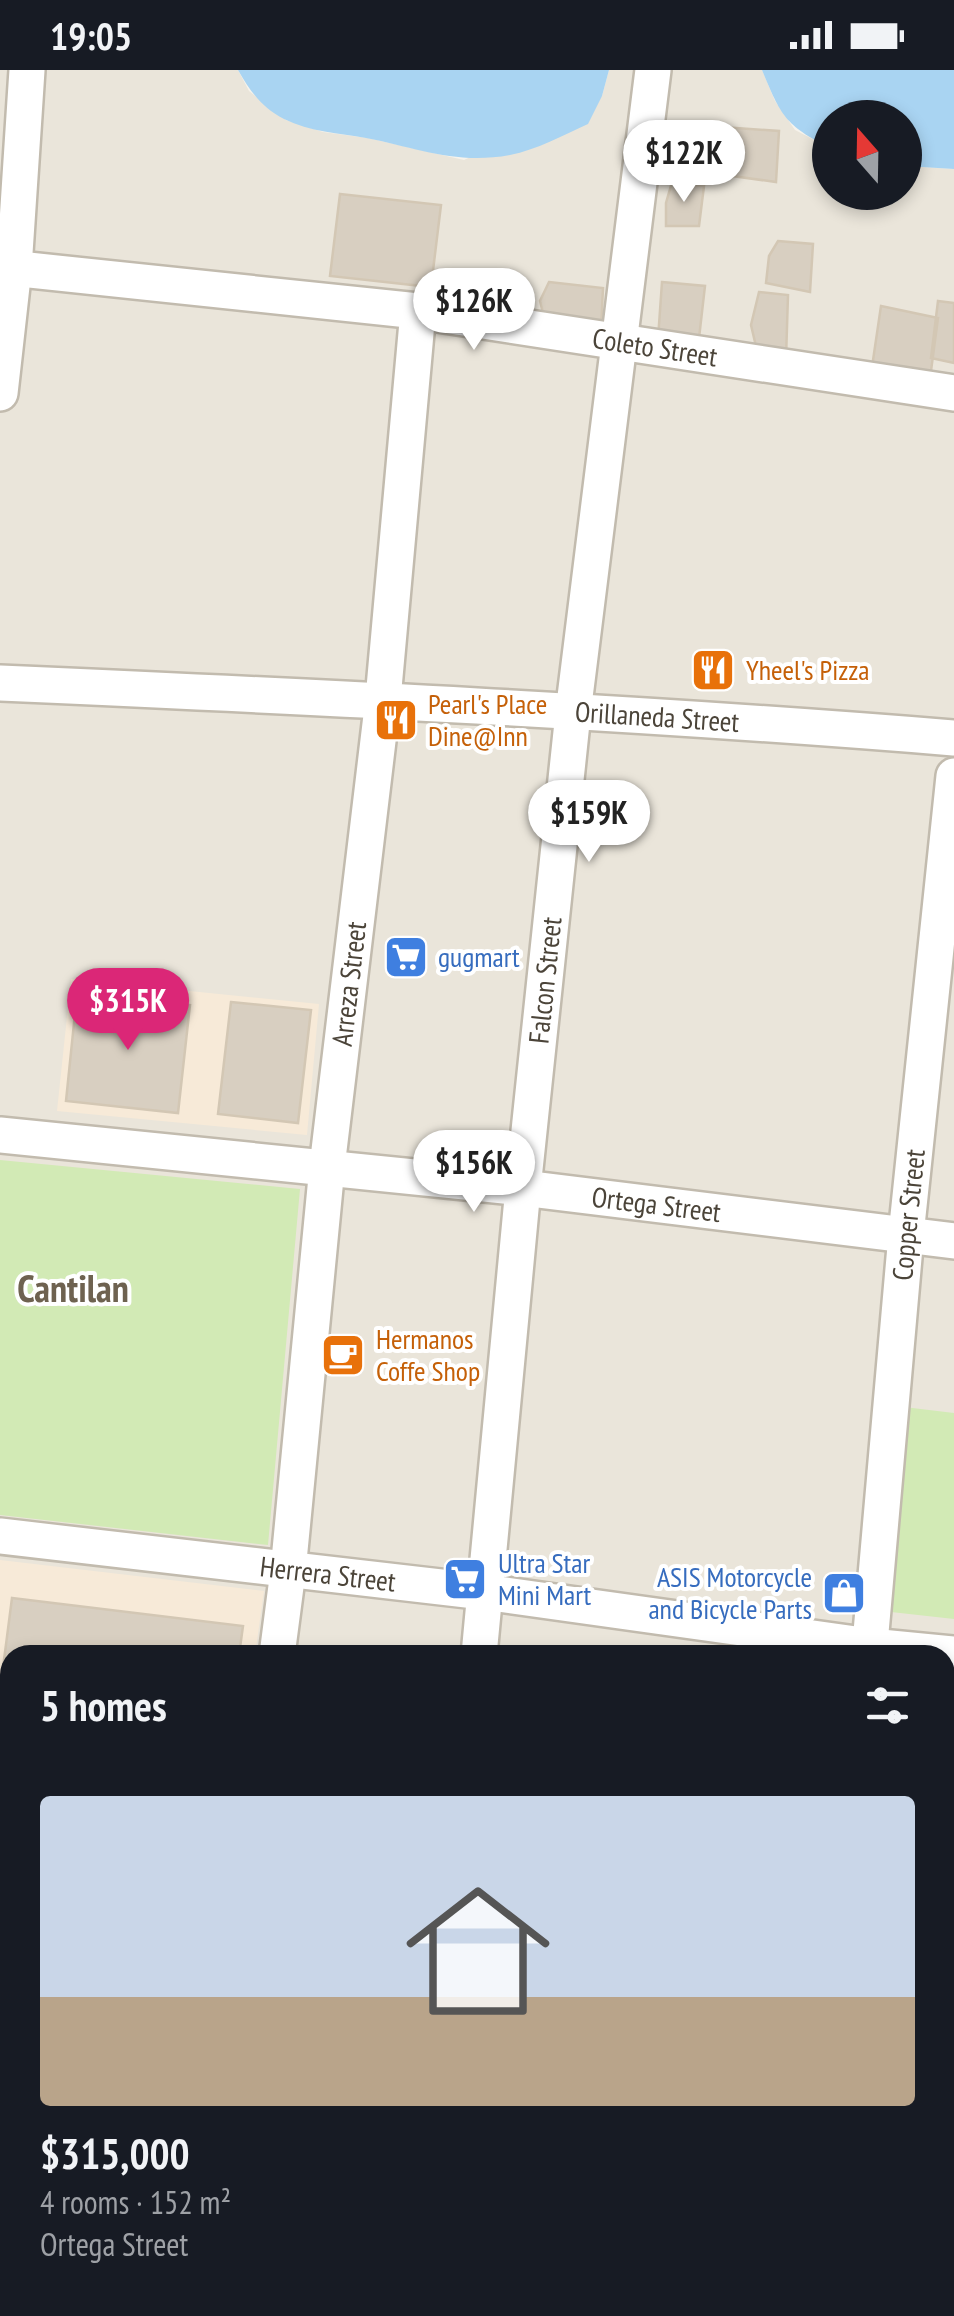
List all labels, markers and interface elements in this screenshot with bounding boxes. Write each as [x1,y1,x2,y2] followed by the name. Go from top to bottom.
[50,11,132,60] text: 19:05
[812,100,922,210] north arrow
[812,100,922,210] map controls
[614,120,754,205] pin: $122K
[645,131,723,173] text: $122K
[404,268,544,353] pin: $126K
[435,279,513,321] text: $126K
[590,319,720,375] street label: Coleto Street
[690,647,736,693] restaurant icon: Yheel's Pizza
[746,651,870,688] place label: Yheel's Pizza
[428,685,547,754] place label: Pearl's Place Dine@Inn
[574,693,741,740] street label: Orillaneda Street
[373,697,419,743] restaurant icon: Pearl's Place Dine@Inn
[519,780,659,865] pin: $159K
[550,791,628,833] text: $159K
[519,915,569,1045] street label: Falcon Street
[323,919,374,1048] street label: Arreza Street
[383,934,429,980] supermarket icon: gugmart
[438,938,520,975] place label: gugmart
[58,968,198,1053] pin: $315K
[89,979,167,1021] text: $315K
[404,1130,544,1215] pin: $156K
[435,1141,513,1183] text: $156K
[883,1147,933,1282] street label: Copper Street
[590,1178,723,1230] street label: Ortega Street
[17,1263,129,1312] district label: Cantilan
[376,1320,480,1389] place label: Hermanos Coffe Shop
[320,1332,366,1378] cafe icon: Hermanos Coffe Shop
[498,1544,592,1613] place label: Ultra Star Mini Mart
[258,1547,398,1600] street label: Herrera Street
[442,1556,488,1602] supermarket icon: Ultra Star Mini Mart
[648,1558,812,1627] place label: ASIS Motorcycle and Bicycle Parts
[821,1570,867,1616] shop icon: ASIS Motorcycle and Bicycle Parts
[40,1678,167,1733] text: 5 homes
[860,1678,915,1733] icon: filters
[388,1861,568,2041] icon: home
[40,2126,190,2181] text: $315,000
[40,2181,231,2223] text: 4 rooms · 152 m²
[40,2223,188,2265] text: Ortega Street

